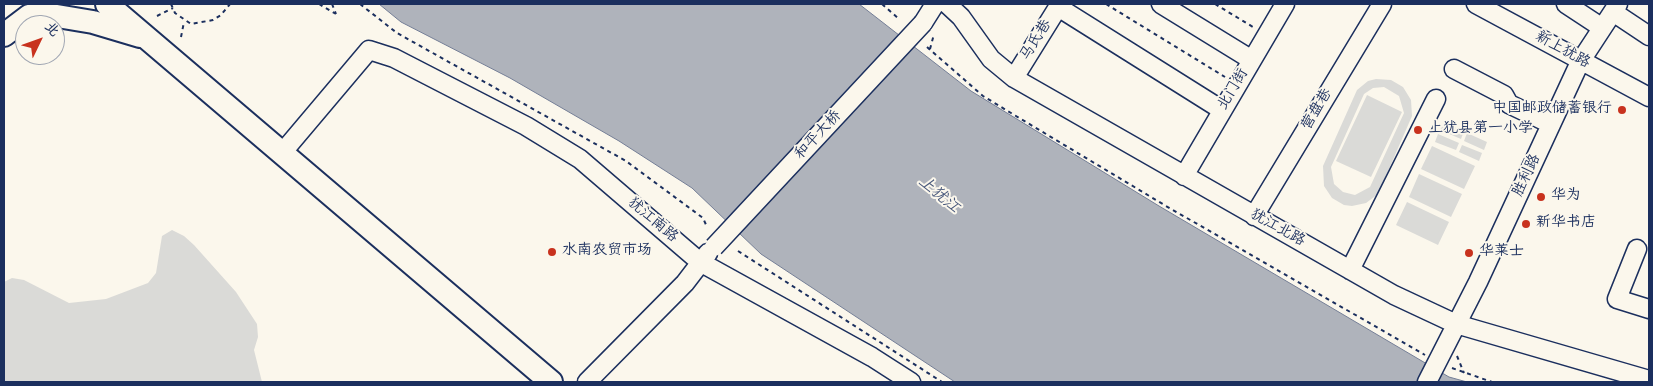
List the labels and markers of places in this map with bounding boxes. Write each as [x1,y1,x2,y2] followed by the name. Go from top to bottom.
[1492,101,1612,119] place label: 中国邮政储蓄银行
[1616,104,1628,116] marker: 中国邮政储蓄银行
[1428,121,1533,139] place label: 上犹县第一小学
[1412,124,1424,136] marker: 上犹县第一小学
[1551,188,1581,206] place label: 华为
[1535,191,1547,203] marker: 华为
[1536,215,1596,233] place label: 新华书店
[1520,218,1532,230] marker: 新华书店
[562,243,652,261] place label: 水南农贸市场
[1479,244,1524,262] place label: 华莱士
[546,246,558,258] marker: 水南农贸市场
[1463,247,1475,259] marker: 华莱士

